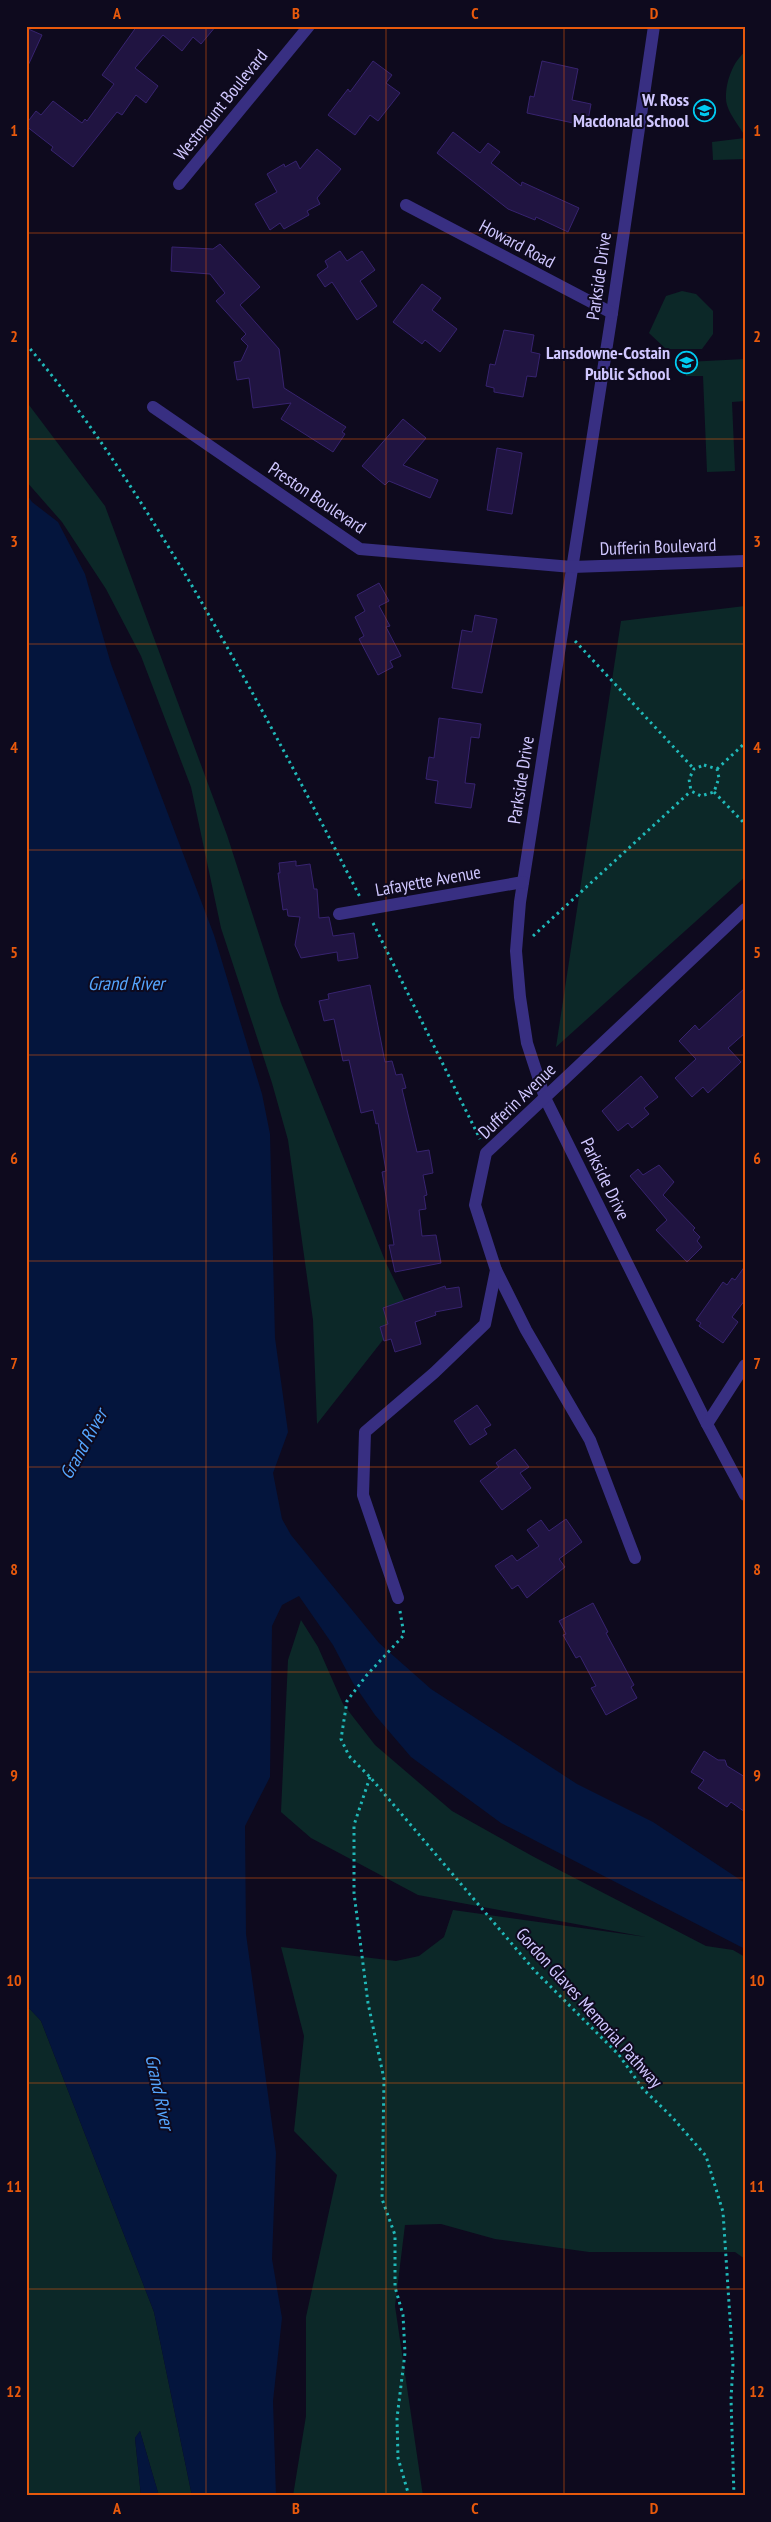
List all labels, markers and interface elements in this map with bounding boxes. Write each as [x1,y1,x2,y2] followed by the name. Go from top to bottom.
[112,3,122,23] text: A
[292,3,300,23] text: B
[471,3,479,23] text: C
[650,3,659,23] text: D
[169,45,272,165] street label: Westmount Boulevard
[573,88,690,132] place label: W. Ross Macdonald School
[693,98,717,122] school or university icon: W. Ross Macdonald School
[10,120,18,140] text: 1
[753,120,761,140] text: 1
[475,214,559,273] street label: Howard Road
[581,231,616,321] street label: Parkside Drive
[10,326,18,346] text: 2
[753,326,761,346] text: 2
[546,341,671,385] place label: Lansdowne-Costain Public School
[674,351,698,375] school or university icon: Lansdowne-Costain Public School
[264,457,370,539] street label: Preston Boulevard
[10,531,18,551] text: 3
[753,531,761,551] text: 3
[599,533,717,560] street label: Dufferin Boulevard
[502,734,539,825] street label: Parkside Drive
[10,737,18,757] text: 4
[753,737,761,757] text: 4
[373,860,482,901] street label: Lafayette Avenue
[10,942,18,962] text: 5
[753,942,761,962] text: 5
[88,971,167,995] water label: Grand River
[473,1058,560,1143] street label: Dufferin Avenue
[576,1134,635,1224] street label: Parkside Drive
[10,1148,18,1168] text: 6
[753,1148,761,1168] text: 6
[10,1353,18,1373] text: 7
[753,1353,761,1373] text: 7
[54,1402,113,1483] water label: Grand River
[10,1559,18,1579] text: 8
[753,1559,761,1579] text: 8
[10,1765,18,1785] text: 9
[753,1765,761,1785] text: 9
[511,1923,668,2093] street label: Gordon Glaves Memorial Pathway
[6,1970,22,1990] text: 10
[749,1970,765,1990] text: 10
[140,2052,180,2135] water label: Grand River
[6,2176,22,2196] text: 11
[749,2176,765,2196] text: 11
[6,2381,22,2401] text: 12
[749,2381,765,2401] text: 12
[112,2498,122,2518] text: A
[292,2498,300,2518] text: B
[471,2498,479,2518] text: C
[650,2498,659,2518] text: D

